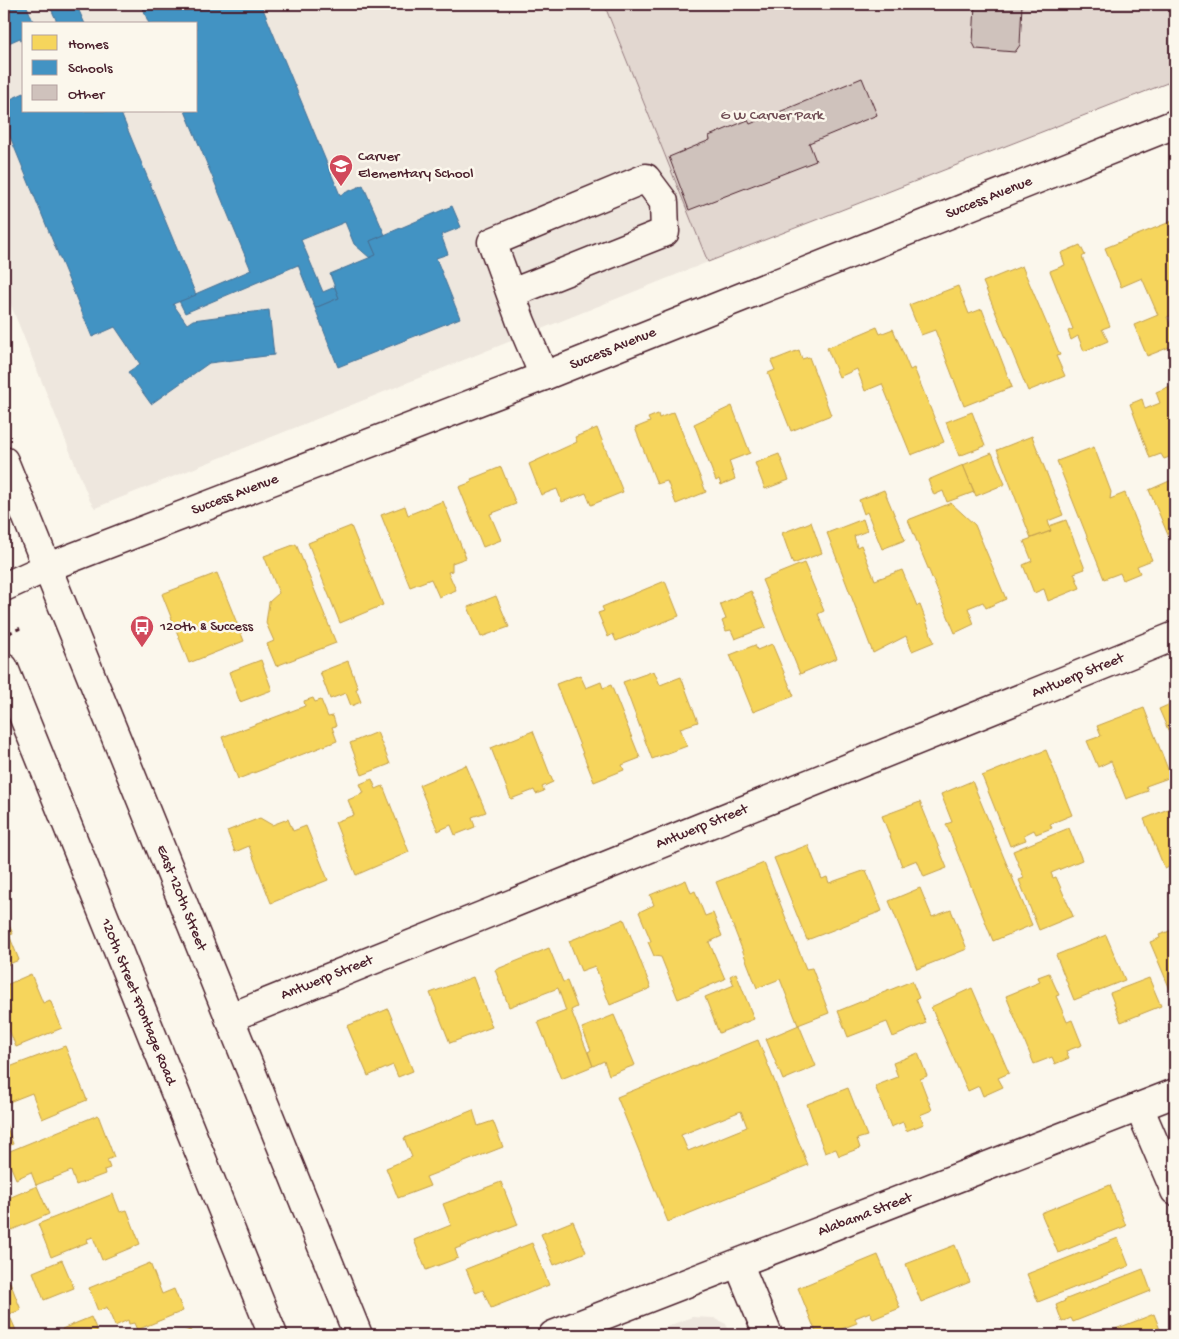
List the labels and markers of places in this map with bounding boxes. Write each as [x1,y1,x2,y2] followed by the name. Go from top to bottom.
[358,148,474,183] place label: Carver Elementary School
[328,153,354,187] school or university icon: Carver Elementary School
[129,614,155,648] bus stop icon: 120th & Success
[159,618,254,636] place label: 120th & Success

